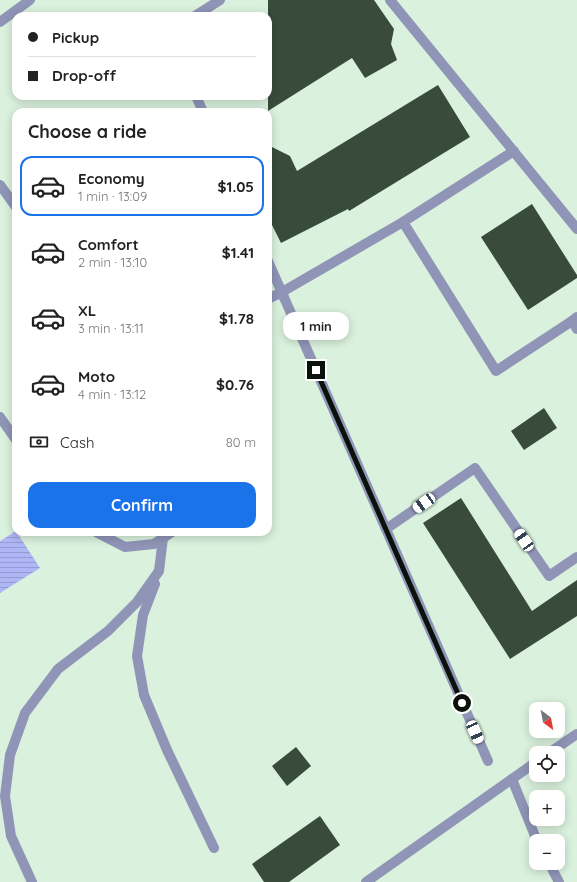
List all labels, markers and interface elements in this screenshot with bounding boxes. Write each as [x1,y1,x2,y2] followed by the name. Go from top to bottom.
[52,28,99,47] text: Pickup
[52,66,116,85] text: Drop-off
[28,120,147,143] text: Choose a ride
[30,168,66,204] icon: car
[78,169,145,188] text: Economy
[218,177,254,196] text: $1.05
[78,188,147,204] text: 1 min · 13:09
[30,234,66,270] icon: car
[78,235,139,254] text: Comfort
[222,243,254,262] text: $1.41
[78,254,147,270] text: 2 min · 13:10
[30,300,66,336] icon: car
[78,301,96,320] text: XL
[219,309,254,328] text: $1.78
[283,312,349,340] callout: 1 min
[300,318,332,334] text: 1 min
[78,320,144,336] text: 3 min · 13:11
[307,361,325,379] route end
[30,366,66,402] icon: car
[78,367,115,386] text: Moto
[216,375,254,394] text: $0.76
[78,386,146,402] text: 4 min · 13:12
[28,431,50,453] icon: cash
[60,433,94,452] text: Cash
[226,434,256,450] text: 80 m
[28,482,256,528] button: Confirm
[411,491,437,515] car
[512,527,536,553] car
[453,694,471,712] route start
[529,702,565,738] north arrow
[529,702,565,870] map controls
[465,719,485,745] car
[529,746,565,782] button: locate
[529,790,565,826] button: +
[529,834,565,870] button: −

